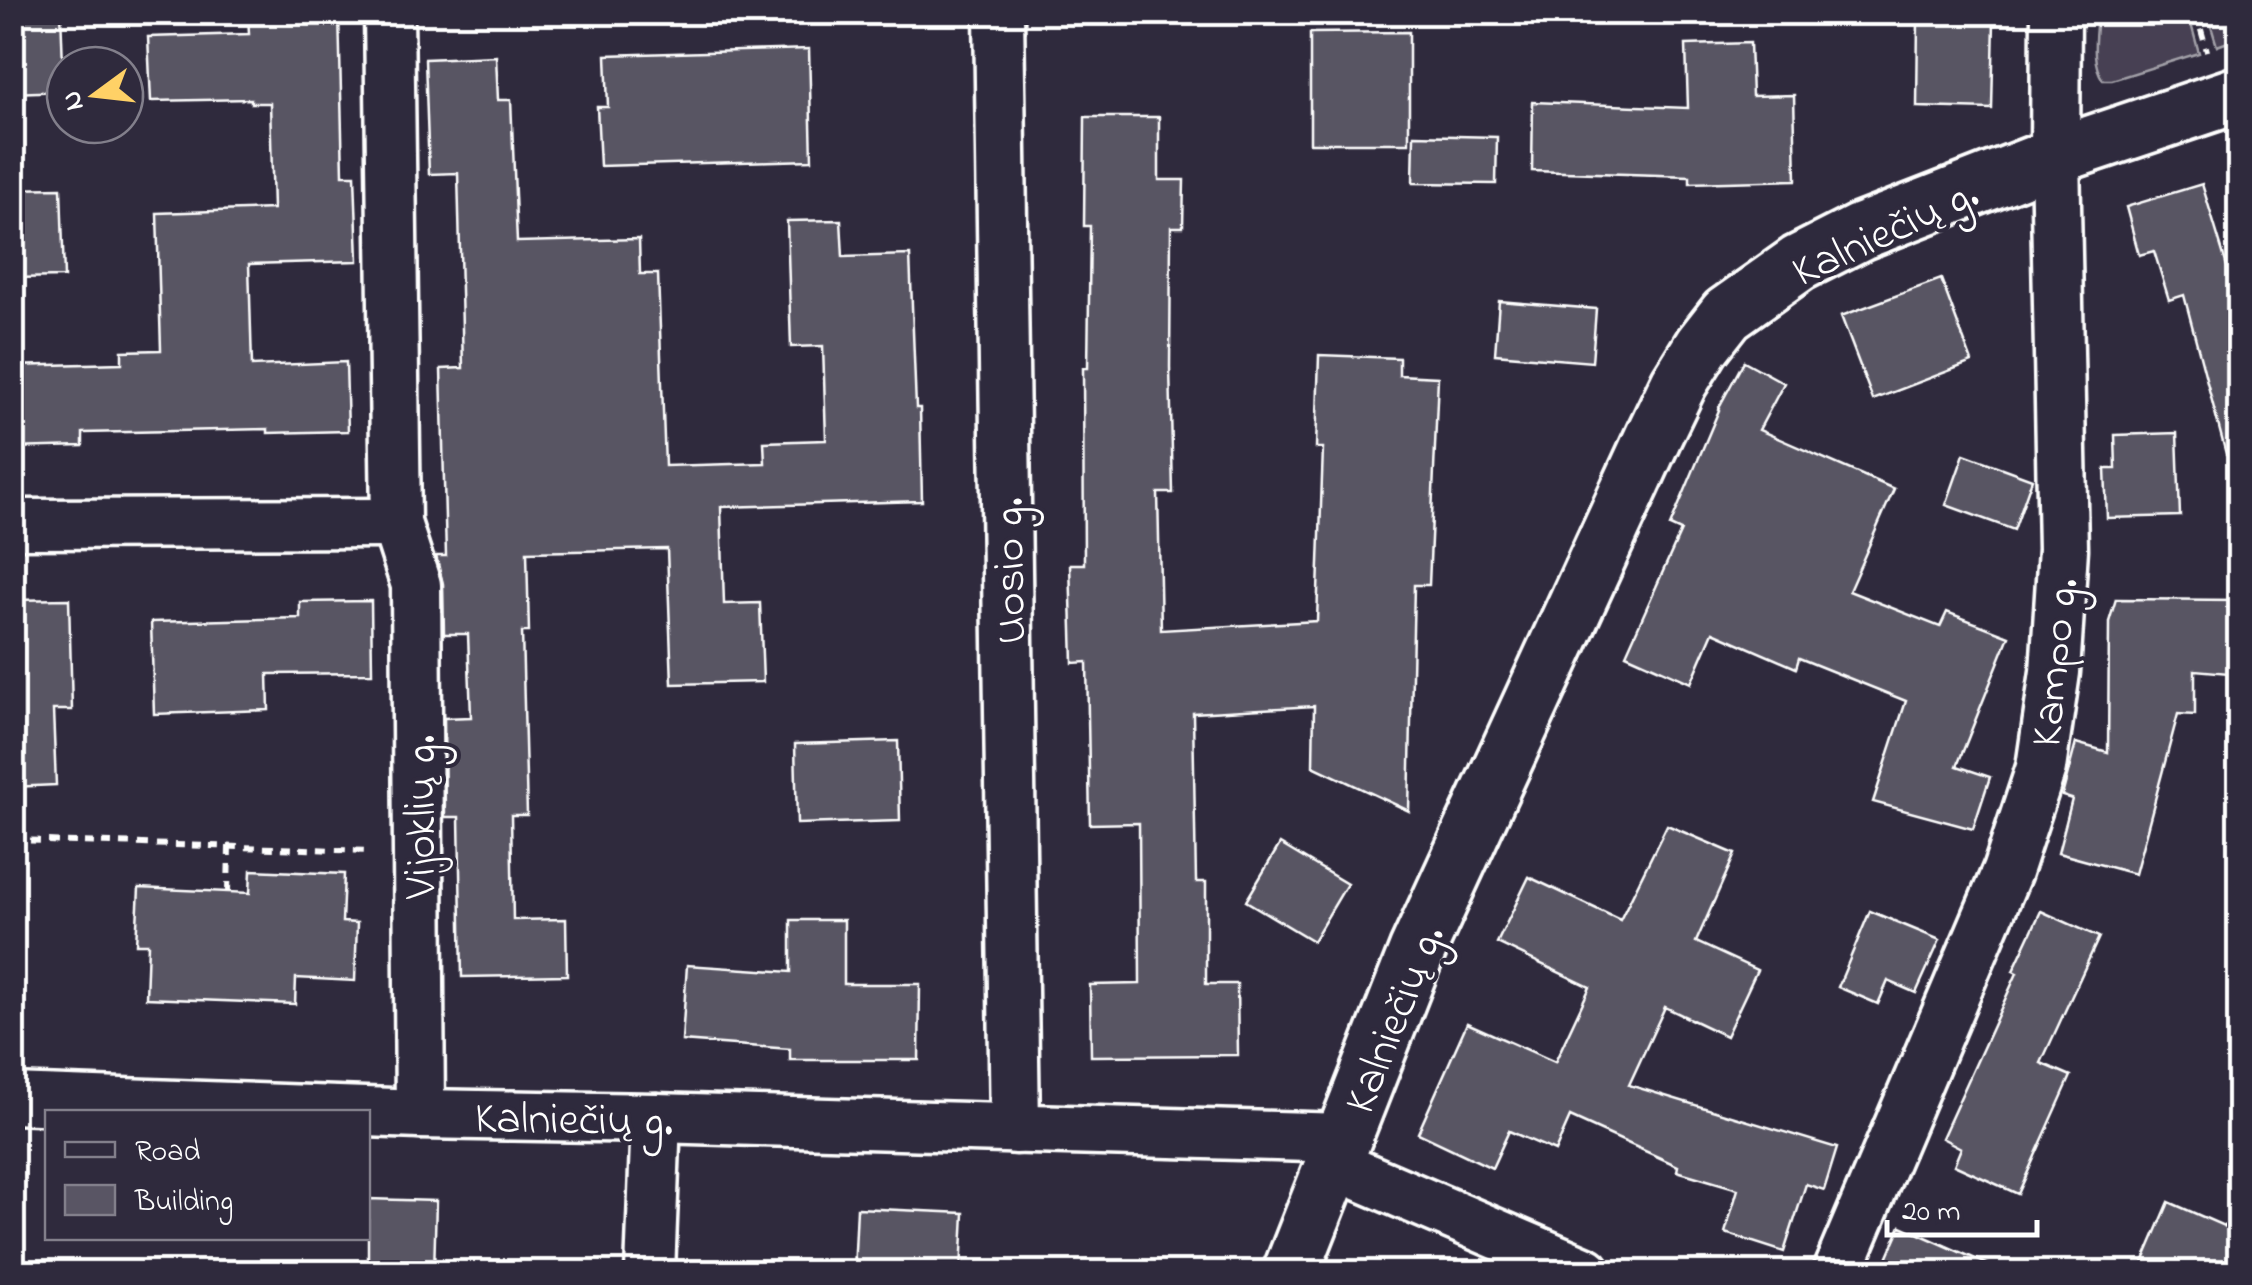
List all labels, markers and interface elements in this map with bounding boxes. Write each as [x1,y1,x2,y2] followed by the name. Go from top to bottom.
[45,45,145,145] north arrow
[52,86,96,115] text: N
[1782,163,1990,307] street label: Kalniečių g.
[978,497,1047,645] street label: Uosio g.
[2015,575,2100,750] street label: Kampo g.
[390,735,457,900] street label: Vijoklių g.
[1329,915,1465,1125] street label: Kalniečių g.
[474,1087,674,1158] street label: Kalniečių g.
[45,1110,370,1240] legend
[135,1131,200,1175] text: Road
[1887,1175,2037,1237] scale bar
[134,1181,233,1225] text: Building
[1902,1191,1961,1235] text: 20 m

